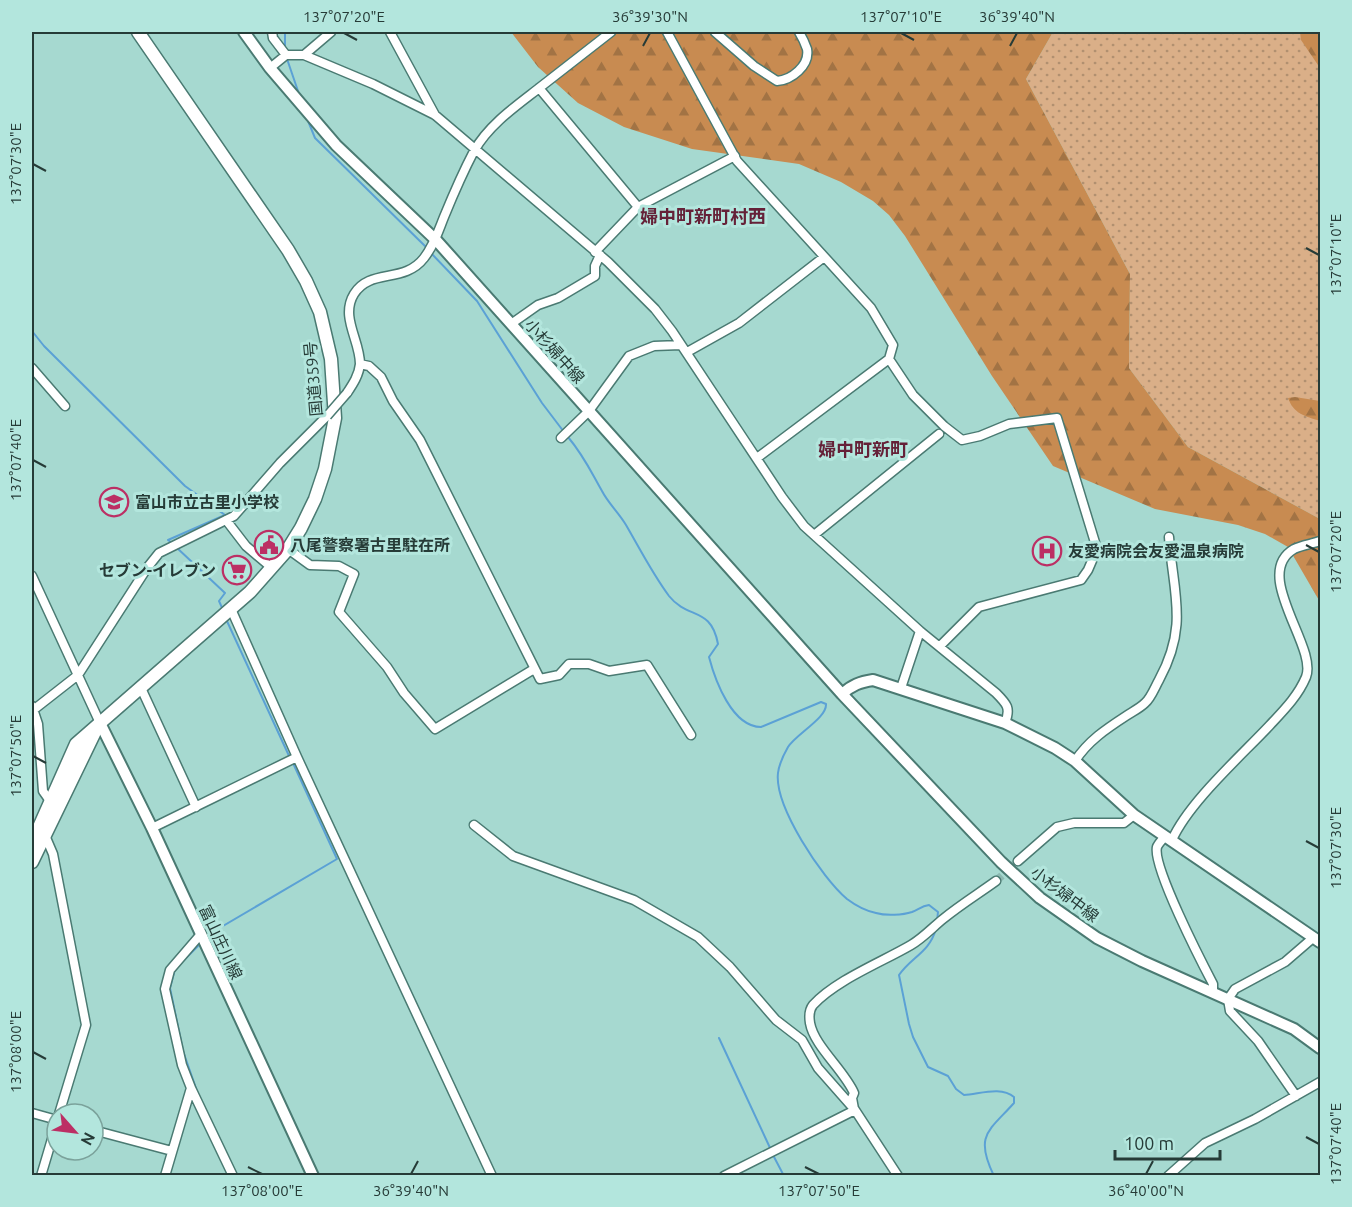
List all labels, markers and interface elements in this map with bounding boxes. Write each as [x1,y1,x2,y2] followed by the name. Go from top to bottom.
[303,8,385,25] text: 137°07'20"E
[612,8,688,25] text: 36°39'30"N
[860,8,942,25] text: 137°07'10"E
[979,8,1055,25] text: 36°39'40"N
[7,123,24,205] text: 137°07'30"E
[640,206,766,226] district label: 婦中町新町村西
[1327,214,1344,296] text: 137°07'10"E
[522,315,588,387] street label: 小杉婦中線
[301,341,325,417] street label: 国道359号
[7,419,24,501] text: 137°07'40"E
[818,439,908,459] district label: 婦中町新町
[98,486,130,518] school or university icon: 富山市立古里小学校
[135,493,279,511] place label: 富山市立古里小学校
[1327,511,1344,593] text: 137°07'20"E
[253,529,285,561] public building icon: 八尾警察署古里駐在所
[1031,535,1063,567] hospital icon: 友愛病院会友愛温泉病院
[290,536,450,554] place label: 八尾警察署古里駐在所
[1068,542,1244,560] place label: 友愛病院会友愛温泉病院
[221,554,253,586] supermarket icon: セブン-イレブン
[99,561,216,579] place label: セブン-イレブン
[7,715,24,797] text: 137°07'50"E
[1327,807,1344,889] text: 137°07'30"E
[1028,863,1102,925] street label: 小杉婦中線
[196,902,246,982] street label: 富山庄川線
[7,1011,24,1093] text: 137°08'00"E
[45,1102,105,1162] north arrow
[1327,1103,1344,1185] text: 137°07'40"E
[1115,1123,1220,1161] scale bar
[77,1130,99,1149] text: N
[1124,1133,1174,1153] text: 100 m
[221,1182,303,1199] text: 137°08'00"E
[373,1182,449,1199] text: 36°39'40"N
[778,1182,860,1199] text: 137°07'50"E
[1108,1182,1184,1199] text: 36°40'00"N

